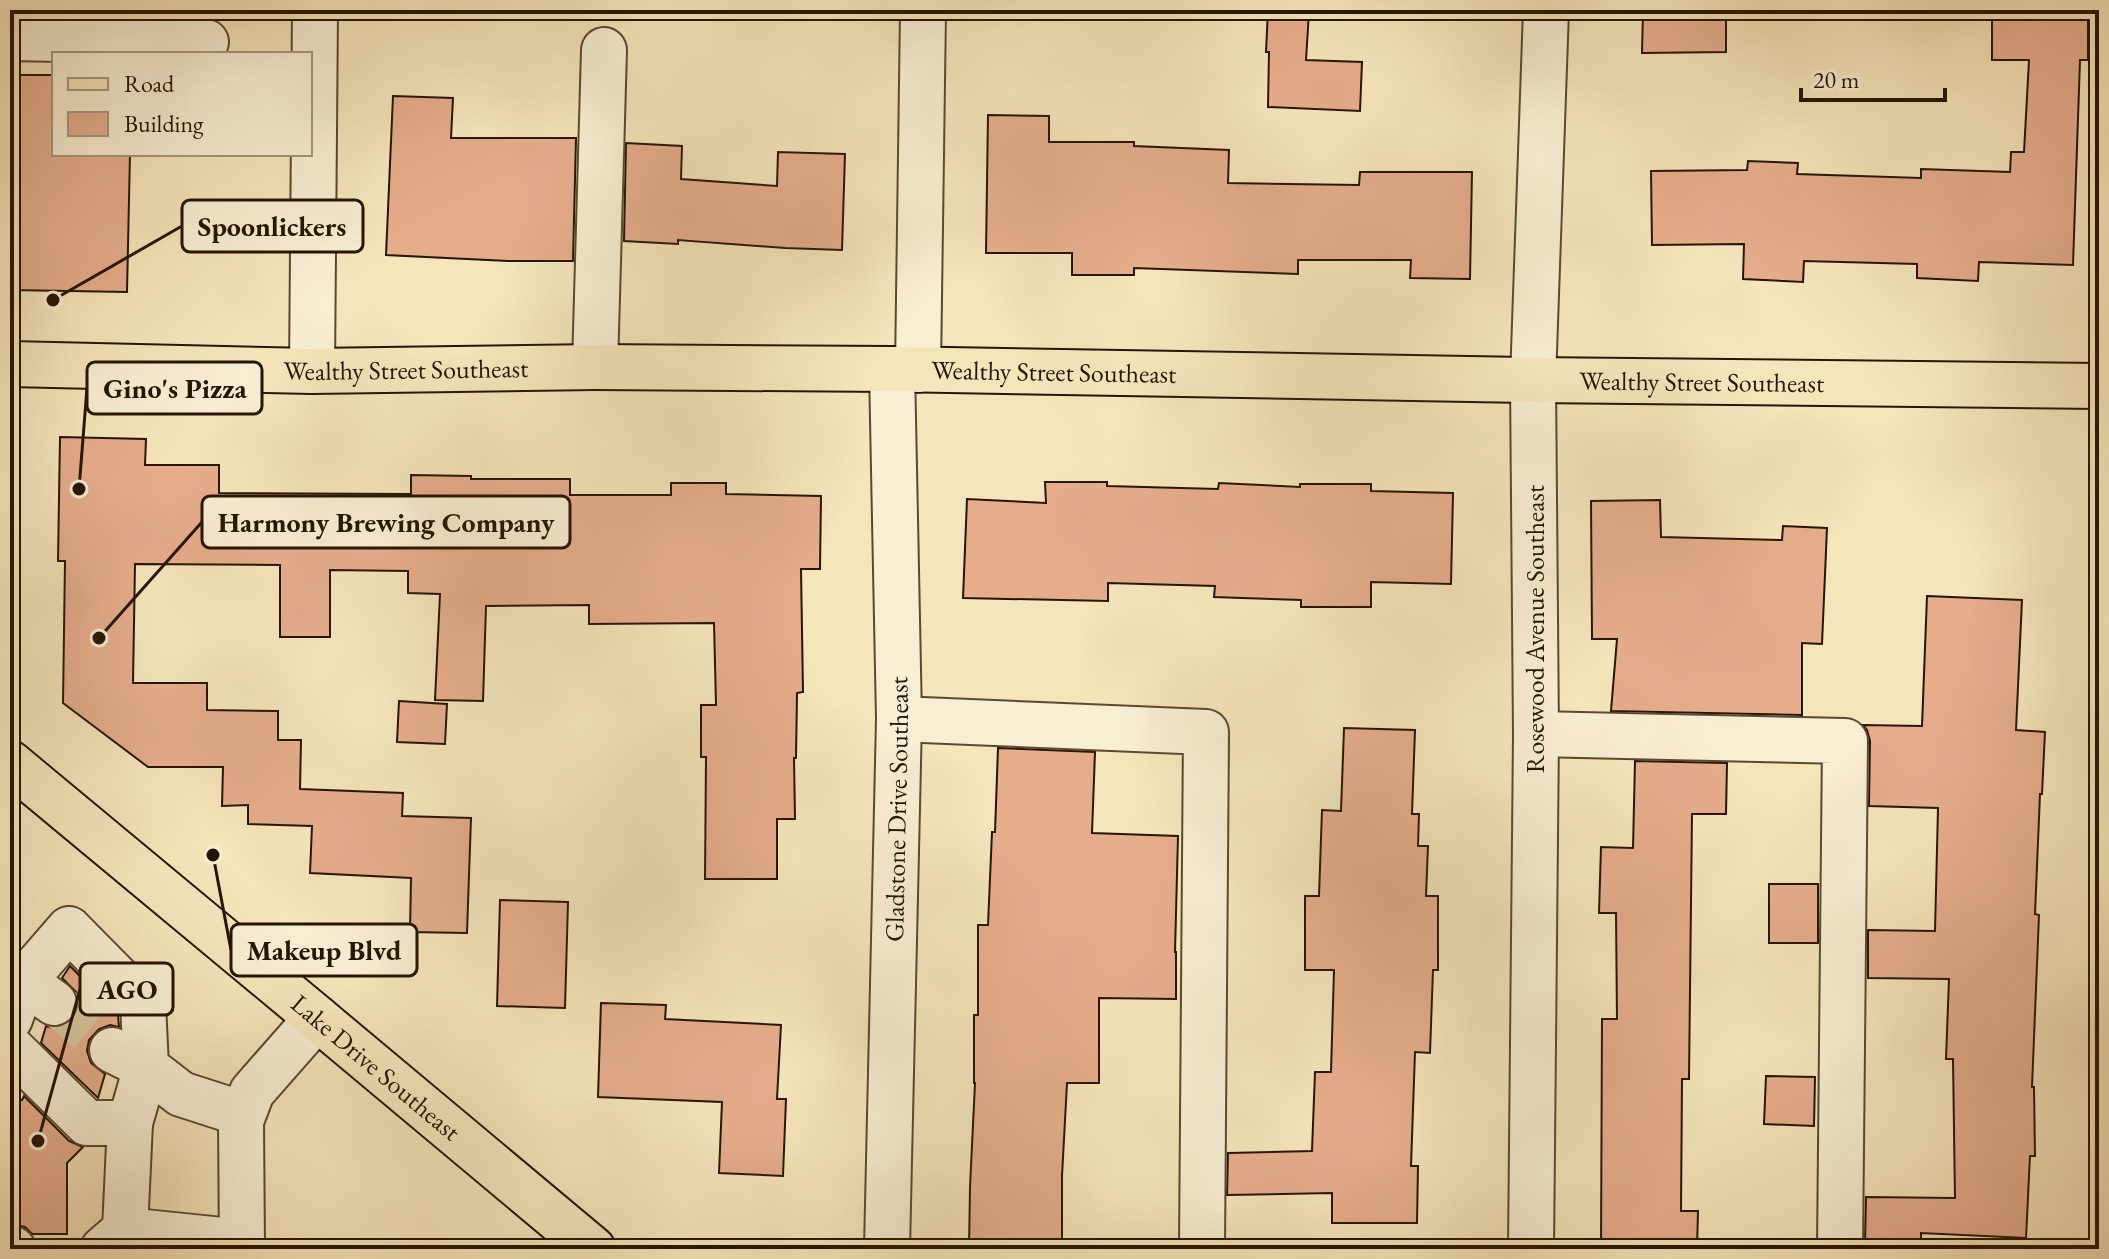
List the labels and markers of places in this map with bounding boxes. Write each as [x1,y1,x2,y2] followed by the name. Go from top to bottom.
[182,200,363,252] callout: Spoonlickers
[87,362,262,414] callout: Gino's Pizza
[202,496,570,548] callout: Harmony Brewing Company
[231,924,417,976] callout: Makeup Blvd
[80,963,173,1015] callout: AGO

